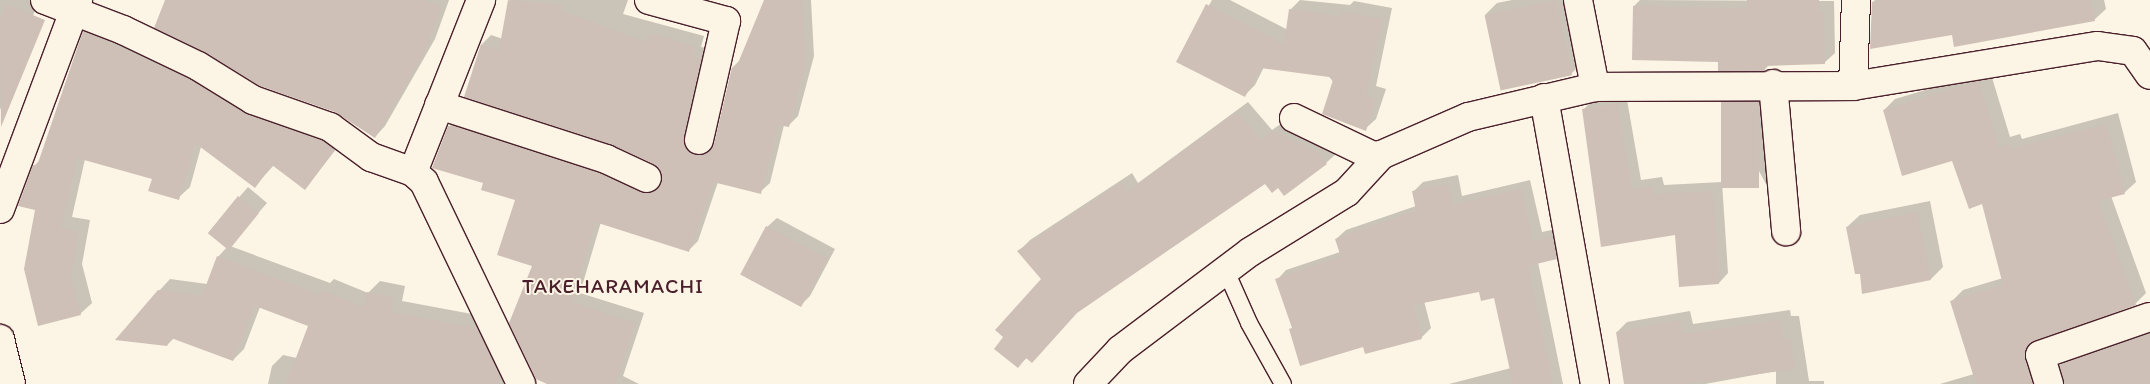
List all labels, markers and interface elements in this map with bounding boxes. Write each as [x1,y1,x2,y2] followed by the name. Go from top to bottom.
[520,273,706,299] district label: TAKEHARAMACHI

